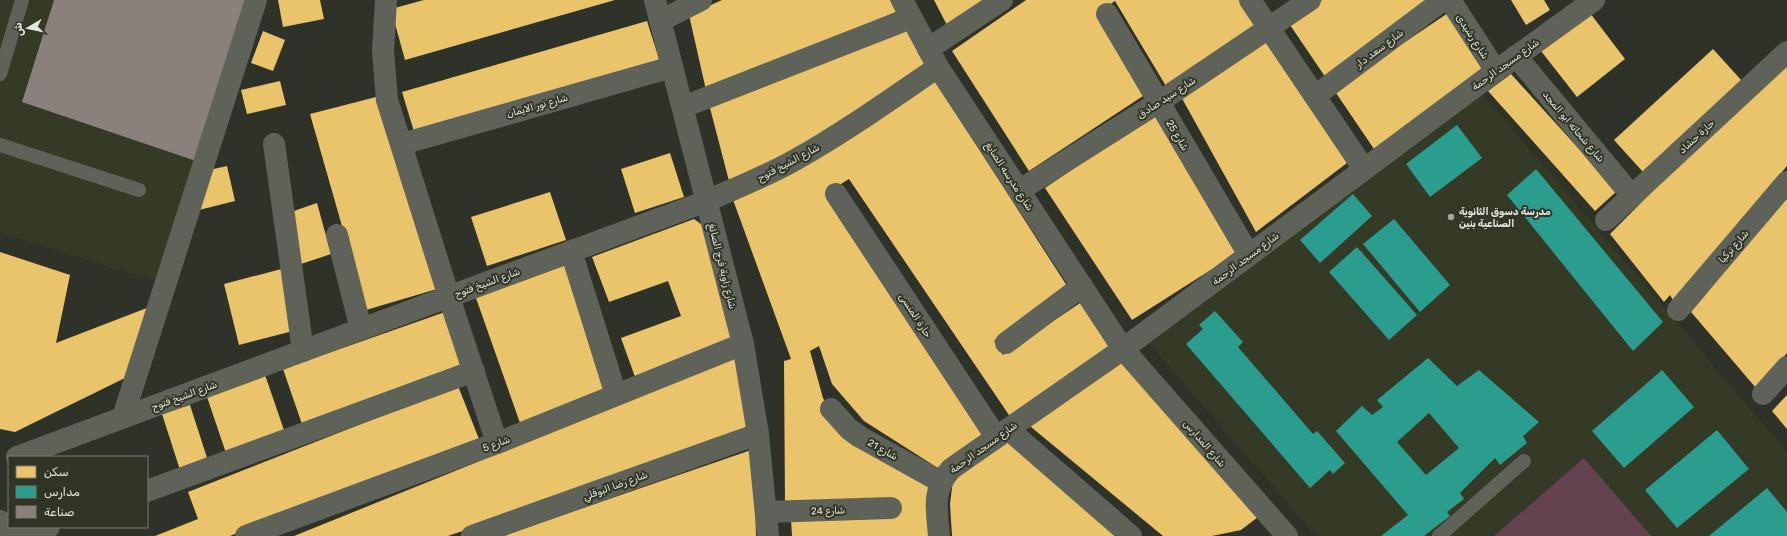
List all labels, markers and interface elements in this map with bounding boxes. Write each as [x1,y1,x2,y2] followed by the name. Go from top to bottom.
[8,8,48,48] north arrow
[1452,12,1491,62] street label: شارع رشيدى
[11,22,26,37] text: ش
[1353,27,1406,72] street label: شارع سعد دار
[1470,36,1542,94] street label: شارع مسجد الرحمة
[1135,74,1199,122] street label: شارع سيد صادق
[1539,89,1607,165] street label: شارع شحاته ابو المجد
[505,91,570,121] street label: شارع نور الايمان
[1676,117,1717,156] street label: حارة حشاد
[1162,118,1191,154] street label: شارع 25
[982,140,1036,214] street label: شارع مدرسه الصايغ
[755,141,822,185] street label: شارع الشيخ فتوح
[1459,206,1551,230] place label: مدرسة دسوق الثانوية الصناعية بنين
[1446,212,1456,222] marker: مدرسة دسوق الثانوية الصناعية بنين
[705,222,738,311] street label: شارع زاوية فرج الصائغ
[1716,228,1752,266] street label: شارع تركيا
[1210,230,1282,289] street label: شارع مسجد الرحمة
[453,266,522,301] street label: شارع الشيخ فتوح
[896,291,934,340] street label: حارة المنسى
[150,379,219,414] street label: شارع الشيخ فتوح
[1180,418,1228,470] street label: شارع المدارس
[948,419,1020,477] street label: شارع مسجد الرحمة
[481,433,512,456] street label: شارع 5
[865,437,900,464] street label: شارع 21
[8,456,148,528] legend
[44,465,69,479] text: سكن
[581,469,650,505] street label: شارع رضا البوقلي
[44,485,80,500] text: مدارس
[811,504,846,519] street label: شارع 24
[44,505,74,519] text: صناعة

